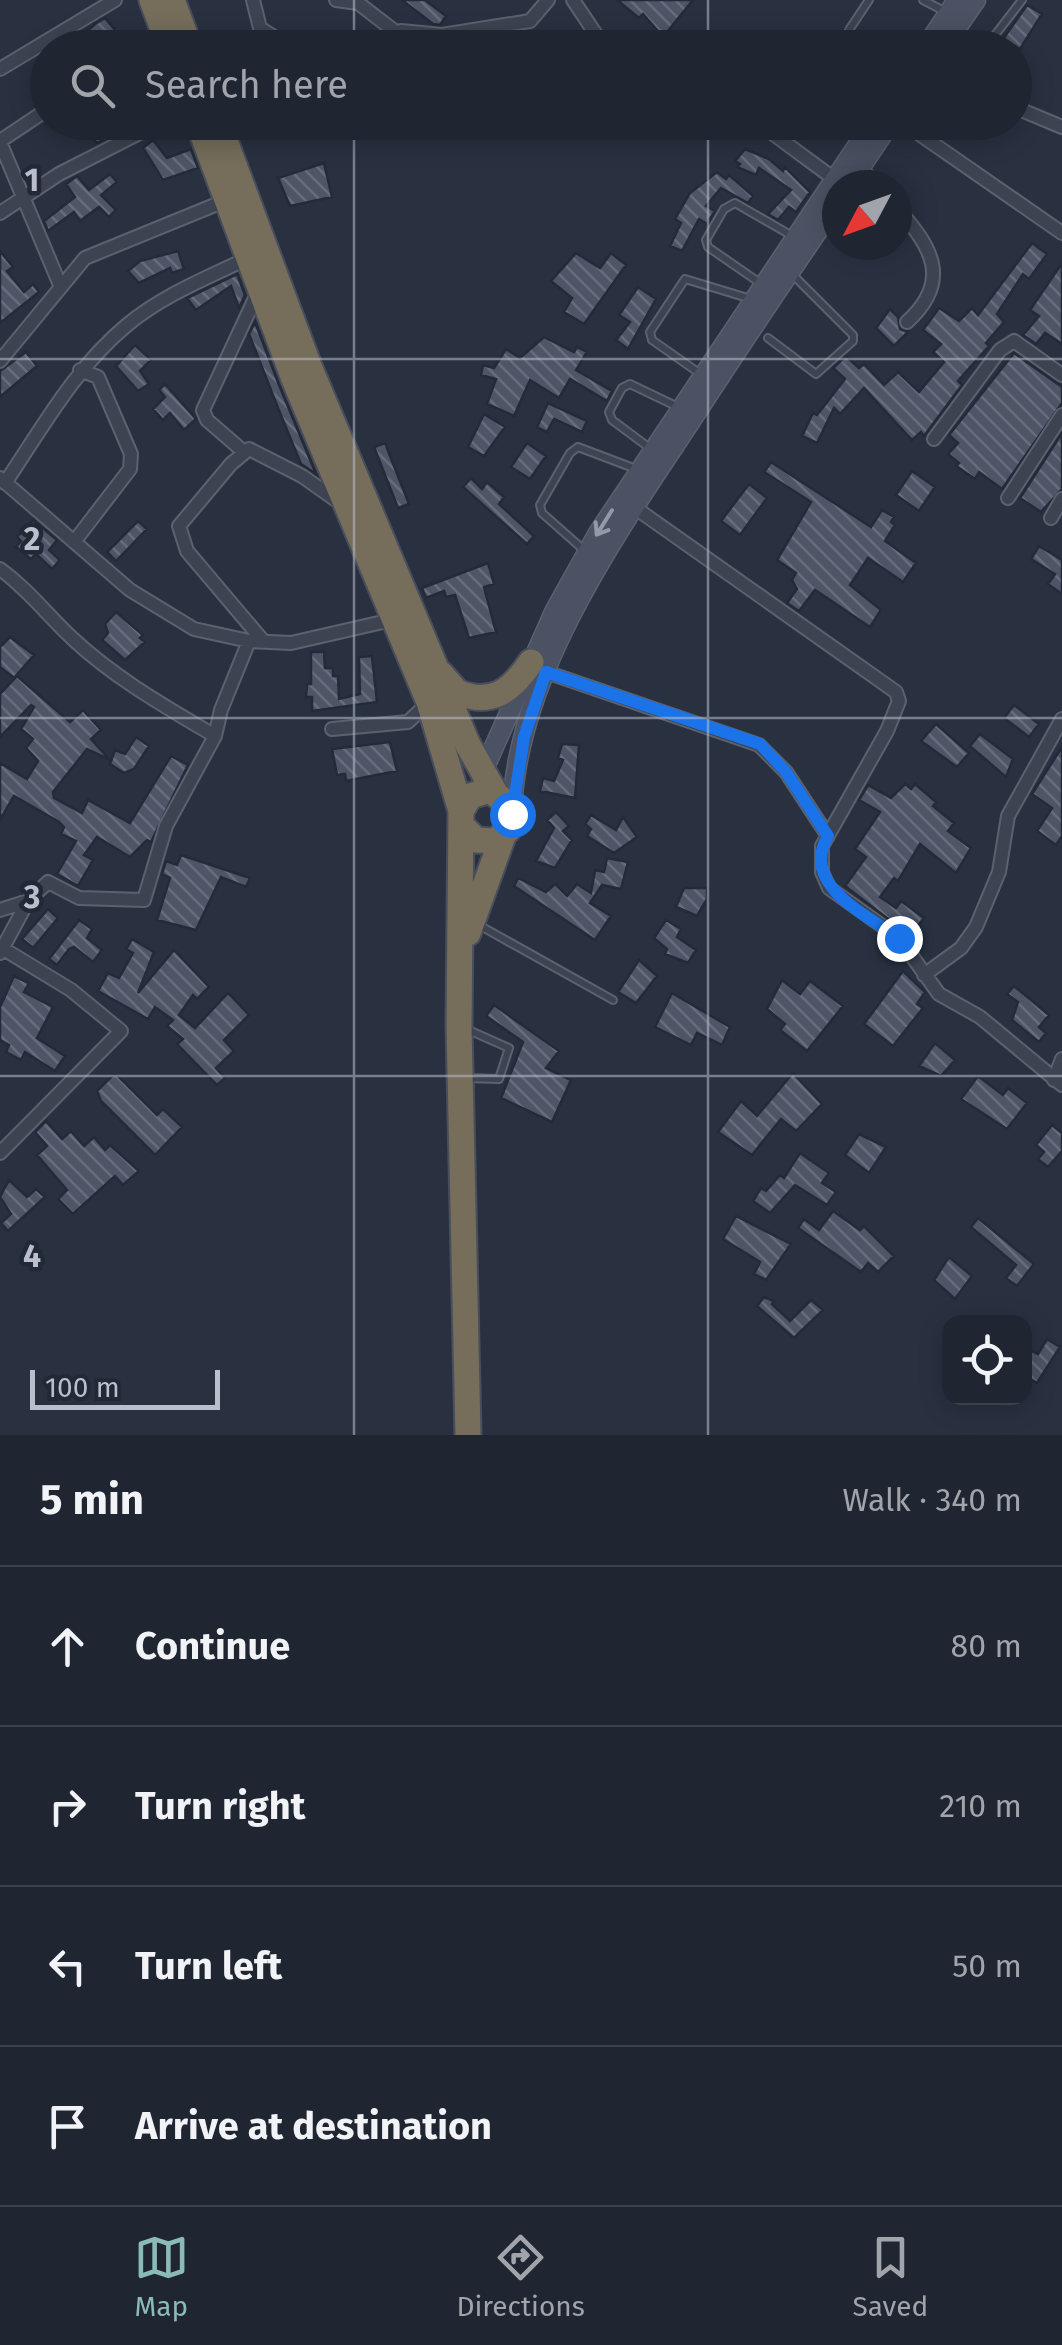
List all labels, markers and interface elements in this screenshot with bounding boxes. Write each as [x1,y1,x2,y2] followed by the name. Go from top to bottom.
[30,30,1032,140] search box
[65,58,120,113] icon: search
[145,62,348,108] text: Search here
[25,161,39,199] text: 1
[822,170,912,260] north arrow
[594,508,615,537] one-way arrow
[24,520,40,558] text: 2
[490,792,536,838] route start
[23,878,40,916] text: 3
[877,916,923,962] route end
[23,1237,41,1275] text: 4
[942,1315,1032,1405] map controls
[942,1315,1032,1405] button: locate
[30,1365,220,1410] scale bar
[45,1371,120,1404] text: 100 m
[40,1475,144,1525] text: 5 min
[842,1481,1022,1519] text: Walk · 340 m
[40,1619,95,1674] icon: ahead
[135,1623,290,1669] text: Continue
[951,1627,1022,1665] text: 80 m
[40,1779,95,1834] icon: right
[135,1783,305,1829] text: Turn right
[939,1787,1022,1825] text: 210 m
[40,1939,95,1994] icon: left
[135,1943,282,1989] text: Turn left
[952,1947,1022,1985] text: 50 m
[40,2099,95,2154] icon: arrive
[135,2103,492,2149] text: Arrive at destination
[134,2230,189,2323] tab: Map
[456,2230,585,2323] tab: Directions
[852,2230,928,2323] tab: Saved

